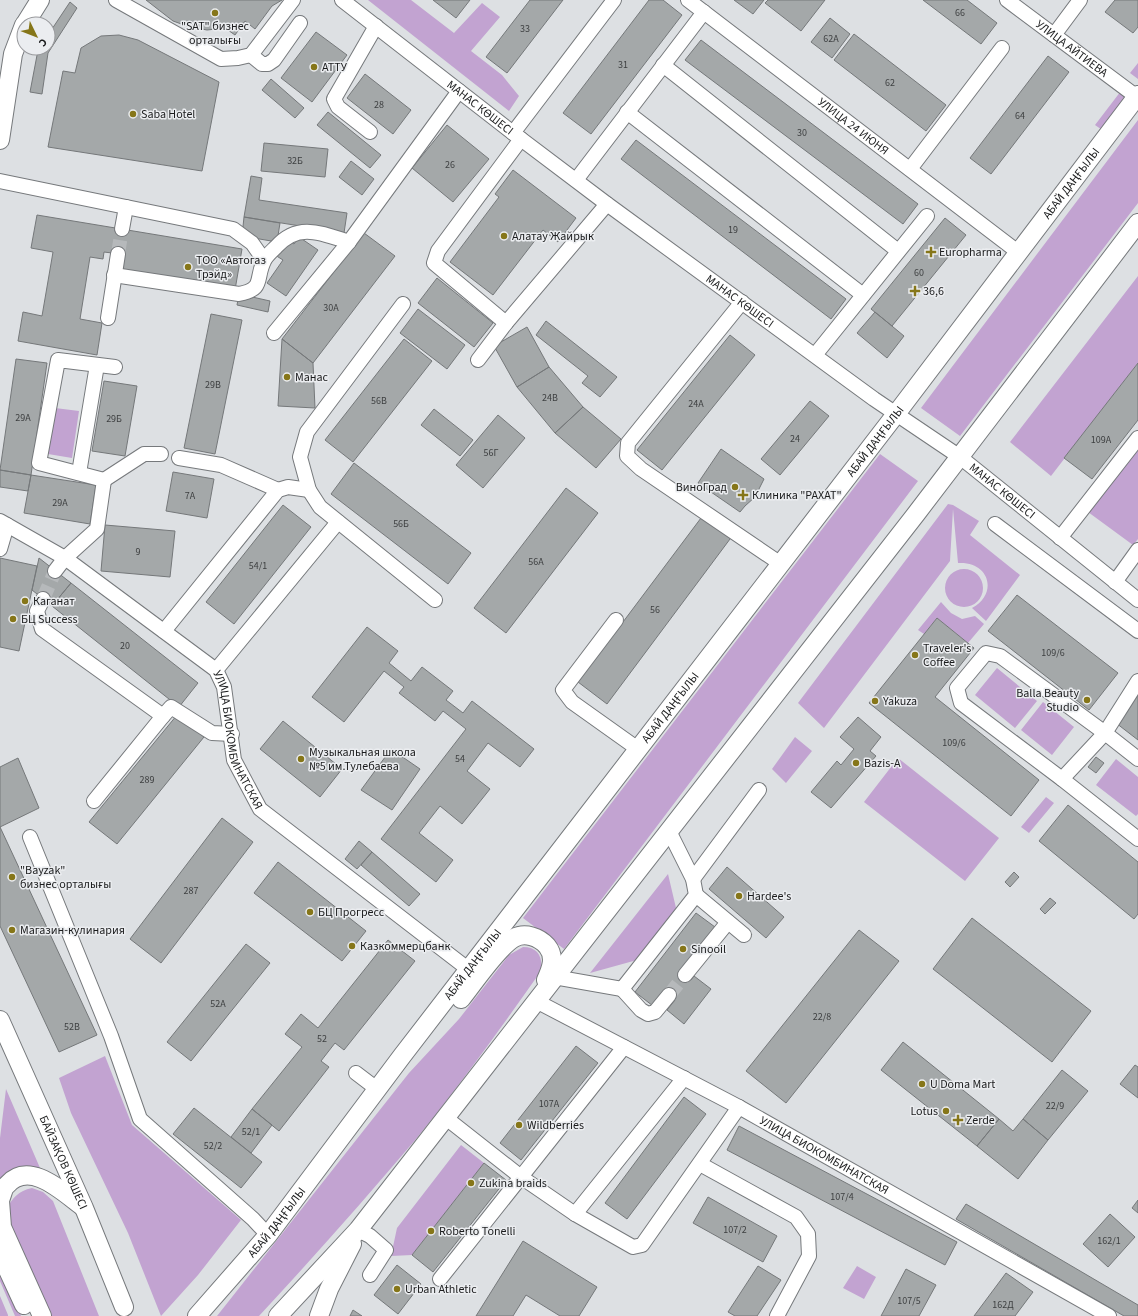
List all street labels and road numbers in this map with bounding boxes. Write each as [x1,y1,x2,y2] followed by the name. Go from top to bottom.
[1032,16,1112,82] street label: УЛИЦА АЙТИЕВА
[443,76,517,139] street label: МАНАС КӨШЕСІ
[814,94,892,159] street label: УЛИЦА 24 ИЮНЯ
[1039,144,1104,223] street label: АБАЙ ДАҢҒЫЛЫ
[702,271,777,332] street label: МАНАС КӨШЕСІ
[843,403,908,481] street label: АБАЙ ДАҢҒЫЛЫ
[965,460,1039,523] street label: МАНАС КӨШЕСІ
[208,668,267,813] street label: УЛИЦА БИОКОМБИНАТСКАЯ
[638,669,703,747] street label: АБАЙ ДАҢҒЫЛЫ
[440,926,506,1004] street label: АБАЙ ДАҢҒЫЛЫ
[756,1112,892,1199] street label: УЛИЦА БИОКОМБИНАТСКАЯ
[35,1113,92,1212] street label: БАЙЗАҚОВ КӨШЕСІ
[244,1184,310,1262] street label: АБАЙ ДАҢҒЫЛЫ

